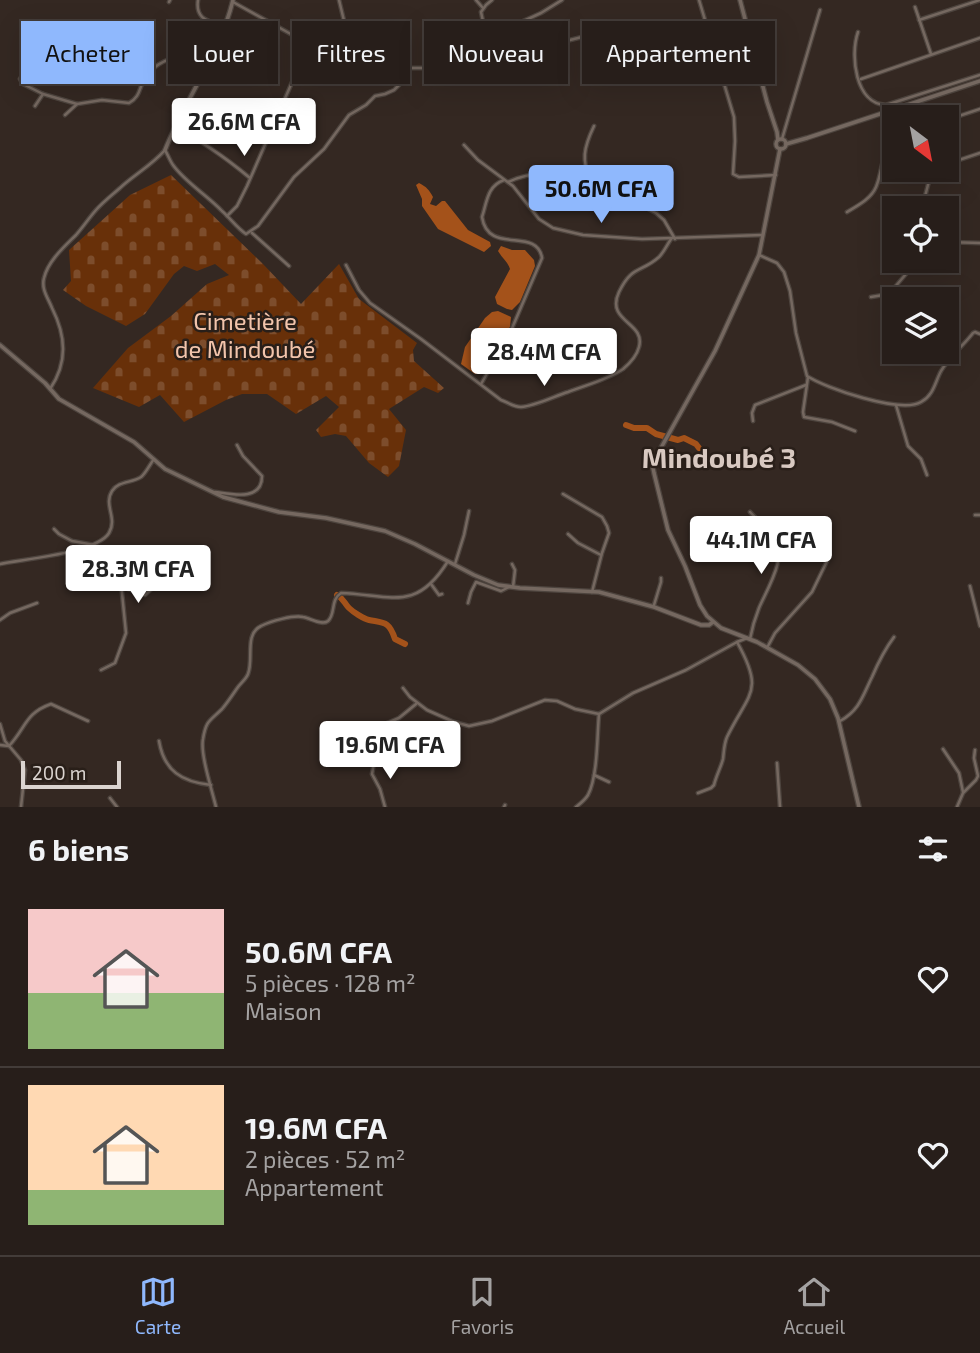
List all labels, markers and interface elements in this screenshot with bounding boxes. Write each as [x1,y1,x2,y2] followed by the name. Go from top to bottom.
[21,21,154,84] chip: Acheter
[168,21,278,84] chip: Louer
[292,21,410,84] chip: Filtres
[424,21,568,84] chip: Nouveau
[582,21,775,84] chip: Appartement
[164,99,324,158] pin: 26.6M CFA
[882,105,959,182] north arrow
[882,105,959,364] map controls
[188,107,300,135] text: 26.6M CFA
[521,166,681,225] pin: 50.6M CFA
[545,174,657,202] text: 50.6M CFA
[882,196,959,273] button: locate
[882,287,959,364] button: layers
[175,306,315,363] park label: Cimetière de Mindoubé
[464,328,624,388] pin: 28.4M CFA
[487,337,601,365] text: 28.4M CFA
[642,440,796,474] district label: Mindoubé 3
[681,516,841,576] pin: 44.1M CFA
[706,525,816,553] text: 44.1M CFA
[58,546,218,605] pin: 28.3M CFA
[82,554,194,582] text: 28.3M CFA
[310,722,470,781] pin: 19.6M CFA
[335,730,445,758] text: 19.6M CFA
[21,758,121,790] scale bar
[32,761,86,784] text: 200 m
[914,830,952,868] icon: filters
[28,831,129,867] text: 6 biens
[245,933,392,969] text: 50.6M CFA
[84,937,168,1021] icon: home
[914,960,952,998] icon: heart
[245,969,415,997] text: 5 pièces · 128 m²
[245,997,322,1025] text: Maison
[245,1109,387,1145] text: 19.6M CFA
[84,1113,168,1197] icon: home
[914,1136,952,1174] icon: heart
[245,1145,405,1173] text: 2 pièces · 52 m²
[245,1173,384,1201] text: Appartement
[135,1273,181,1338] tab: Carte
[451,1273,514,1338] tab: Favoris
[784,1273,845,1338] tab: Accueil

